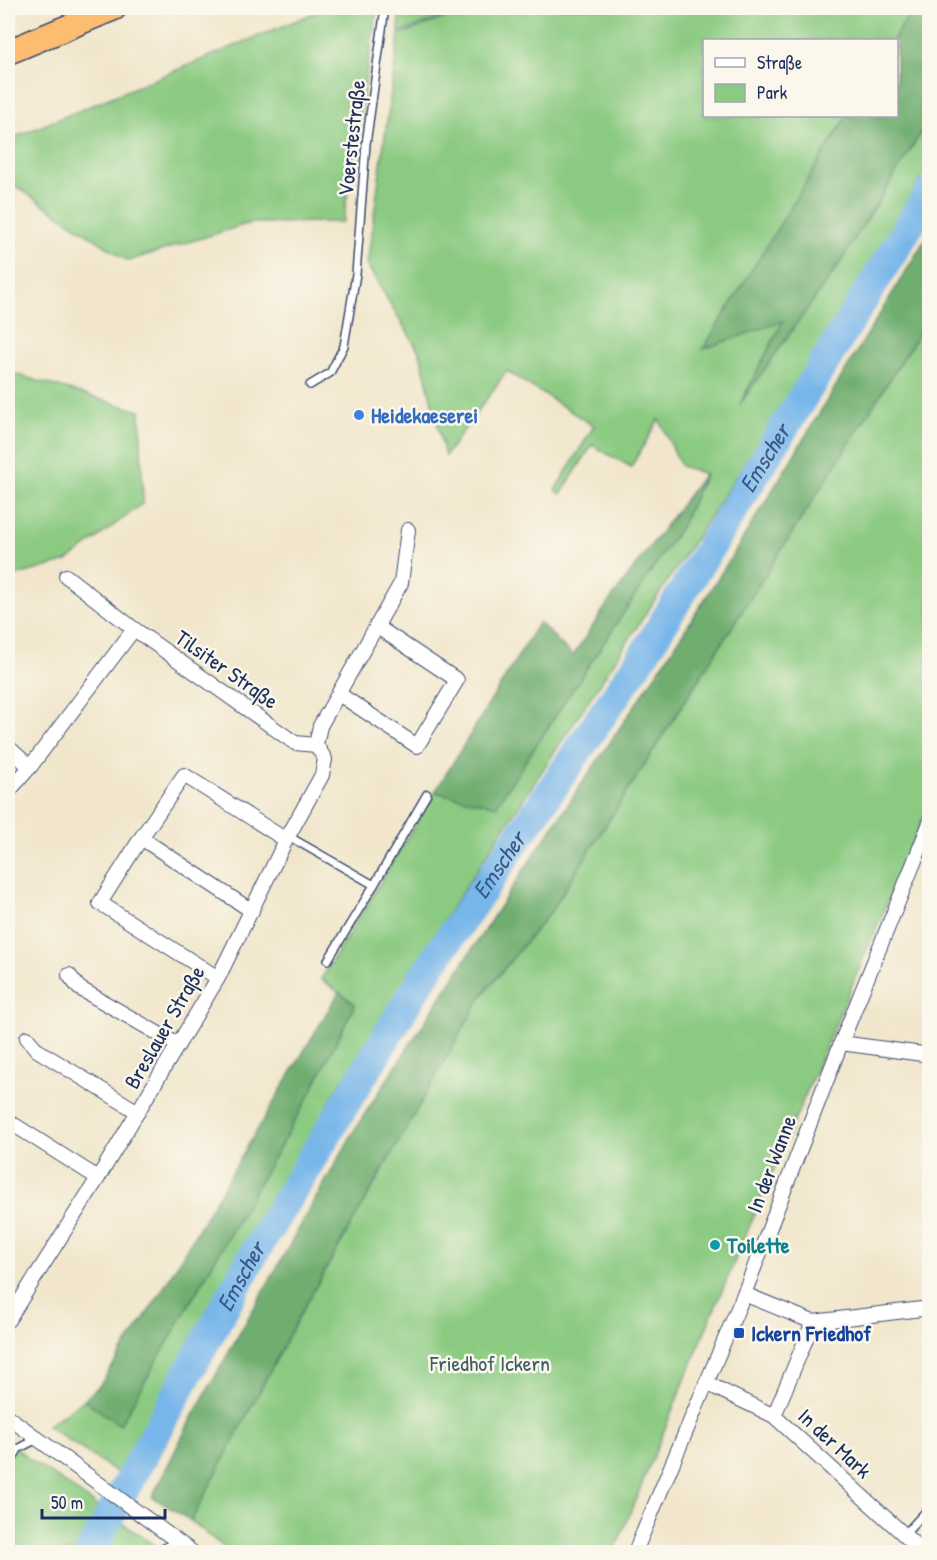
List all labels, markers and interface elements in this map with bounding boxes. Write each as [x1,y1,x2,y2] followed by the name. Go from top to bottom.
[703,39,898,117] legend
[757,50,802,75] text: Straße
[330,78,372,198] street label: Voerstestraße
[757,80,788,105] text: Park
[371,400,478,430] place label: Heidekaeserei
[352,408,366,422] marker: Heidekaeserei
[731,416,799,498] water label: Emscher
[169,622,285,716] street label: Tilsiter Straße
[464,823,534,904] water label: Emscher
[117,960,212,1094] street label: Breslauer Straße
[739,1111,803,1217] street label: In der Wanne
[726,1230,790,1260] place label: Toilette
[208,1233,274,1317] water label: Emscher
[708,1238,722,1252] marker: Toilette
[751,1318,872,1348] place label: Ickern Friedhof
[732,1326,746,1340] marker: Ickern Friedhof
[429,1348,550,1378] park label: Friedhof Ickern
[792,1401,878,1485] street label: In der Mark
[42,1482,165,1520] scale bar
[51,1490,83,1515] text: 50 m

